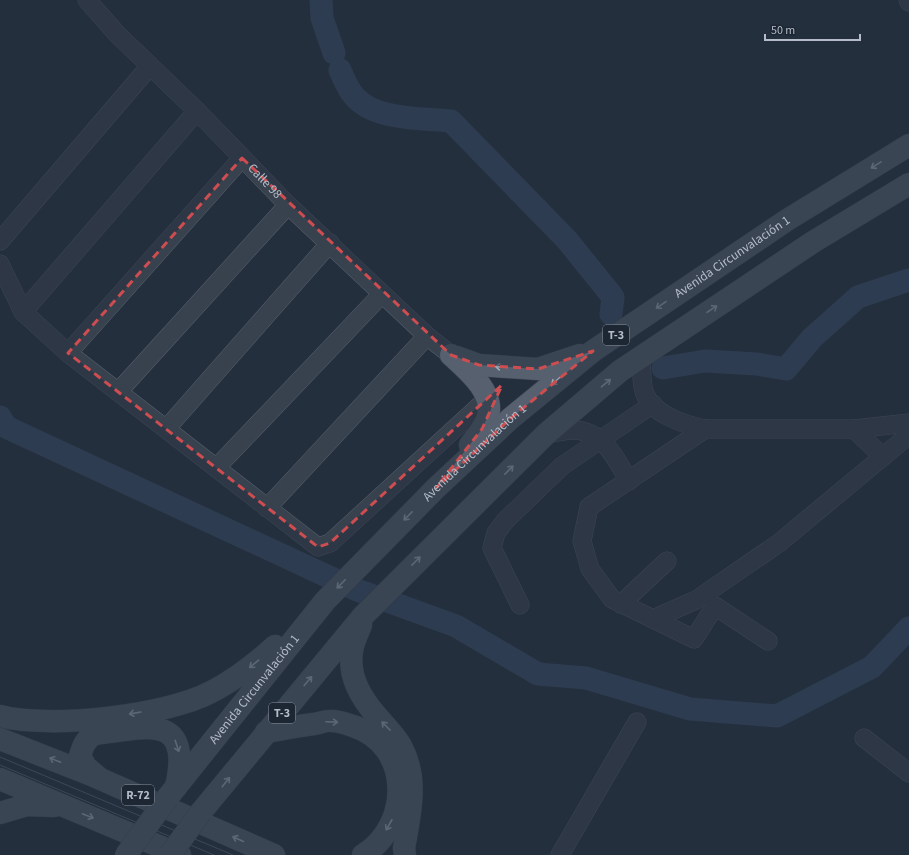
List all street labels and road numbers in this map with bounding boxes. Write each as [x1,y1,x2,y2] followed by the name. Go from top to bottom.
[244,160,286,203] street label: Calle 98
[671,211,794,303] street label: Avenida Circunvalación 1
[603,325,629,345] road number: T-3
[419,400,531,505] street label: Avenida Circunvalación 1
[205,631,304,748] street label: Avenida Circunvalación 1
[269,703,295,723] road number: T-3
[122,785,154,805] road number: R-72

